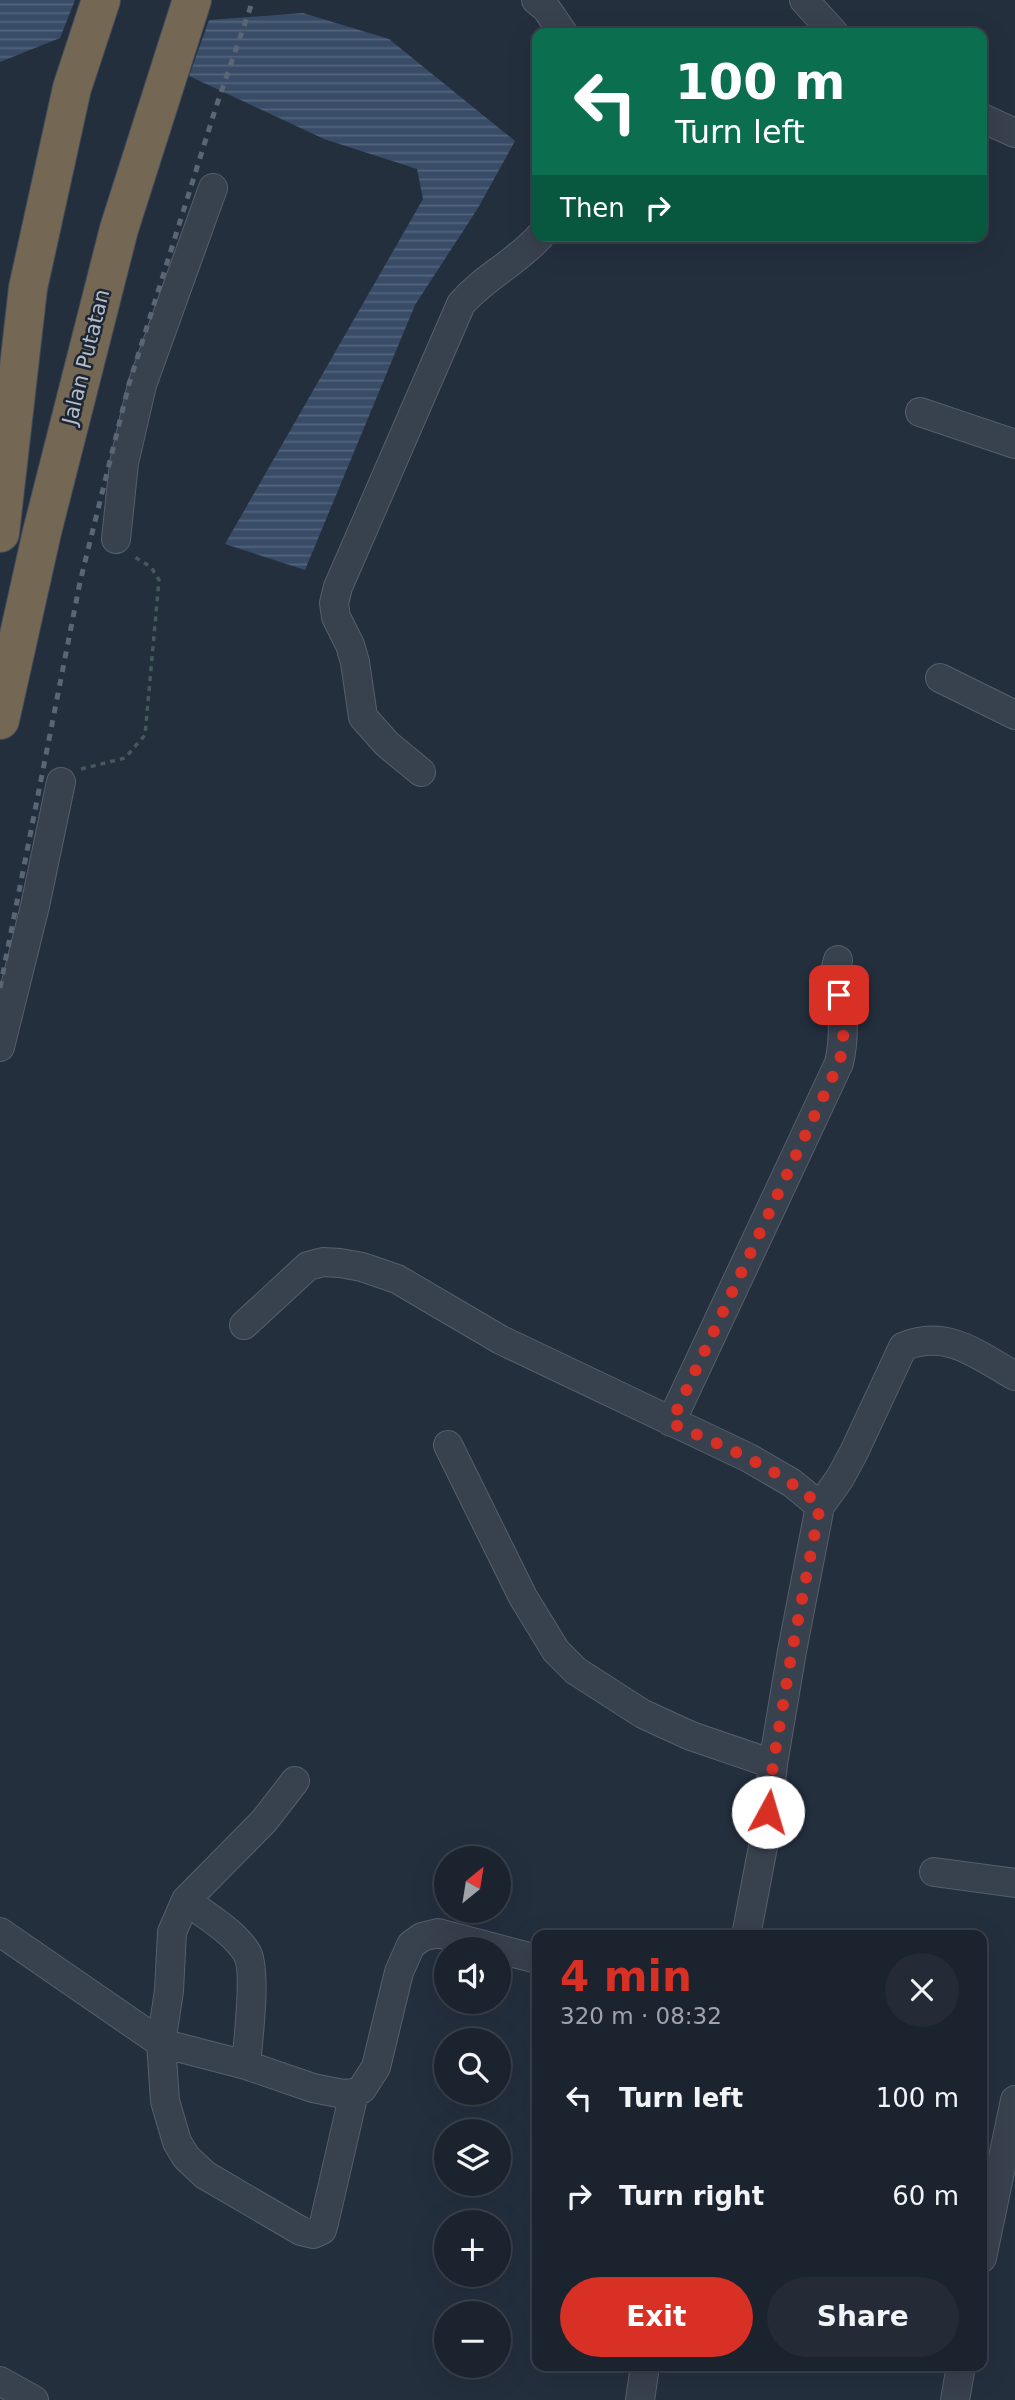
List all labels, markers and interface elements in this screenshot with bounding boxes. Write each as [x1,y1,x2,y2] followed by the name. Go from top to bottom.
[675,54,845,111] text: 100 m
[560,56,651,147] icon: left
[675,113,805,151] text: Turn left
[639,189,677,227] icon: right
[560,193,625,223] text: Then
[57,287,114,429] street label: Jalan Putatan
[809,965,869,1025] pin
[820,976,858,1014] icon: arrive
[731,1775,805,1849] position arrow
[434,1846,511,1923] north arrow
[434,1846,511,2378] map controls
[434,1937,511,2014] button: sound
[560,1952,692,2001] text: 4 min
[885,1953,959,2027] button: close
[560,2003,722,2029] text: 320 m · 08:32
[434,2028,511,2105] button: search
[560,2079,598,2117] icon: left
[619,2083,743,2113] text: Turn left
[876,2083,959,2113] text: 100 m
[434,2119,511,2196] button: layers
[560,2177,598,2215] icon: right
[619,2181,764,2211] text: Turn right
[892,2181,959,2211] text: 60 m
[434,2210,511,2287] button: +
[560,2277,753,2357] button: Exit
[767,2277,959,2357] button: Share
[434,2301,511,2378] button: −

